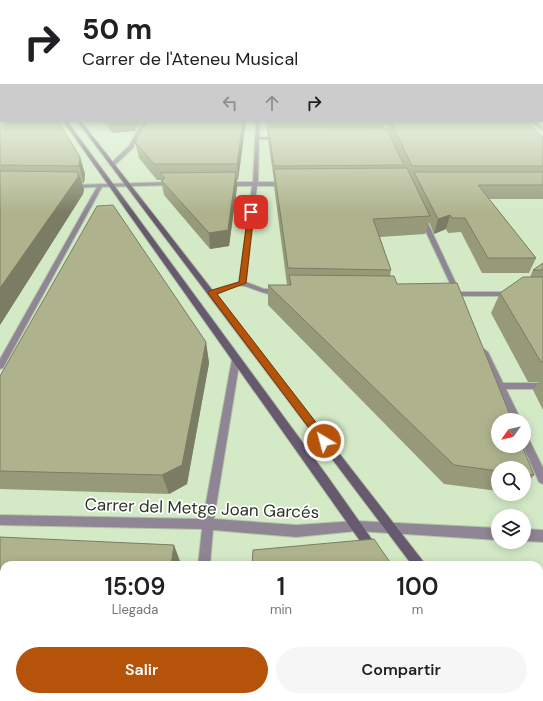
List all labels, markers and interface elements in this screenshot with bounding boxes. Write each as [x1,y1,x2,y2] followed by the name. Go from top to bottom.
[82,11,152,48] text: 50 m
[16,16,68,68] icon: right
[82,47,298,71] text: Carrer de l'Ateneu Musical
[219,92,241,114] icon: left
[261,92,283,114] icon: ahead
[303,92,325,114] icon: right
[234,195,268,229] pin
[240,201,262,223] icon: arrive
[491,413,531,453] north arrow
[491,413,531,549] map controls
[303,420,345,462] position arrow
[491,461,531,501] button: search
[84,493,320,523] street label: Carrer del Metge Joan Garcés
[491,509,531,549] button: layers
[105,571,165,602] text: 15:09
[277,571,285,602] text: 1
[397,571,438,602] text: 100
[112,601,158,618] text: Llegada
[270,601,292,618] text: min
[412,601,423,618] text: m
[16,647,268,693] button: Salir
[276,647,527,693] button: Compartir

